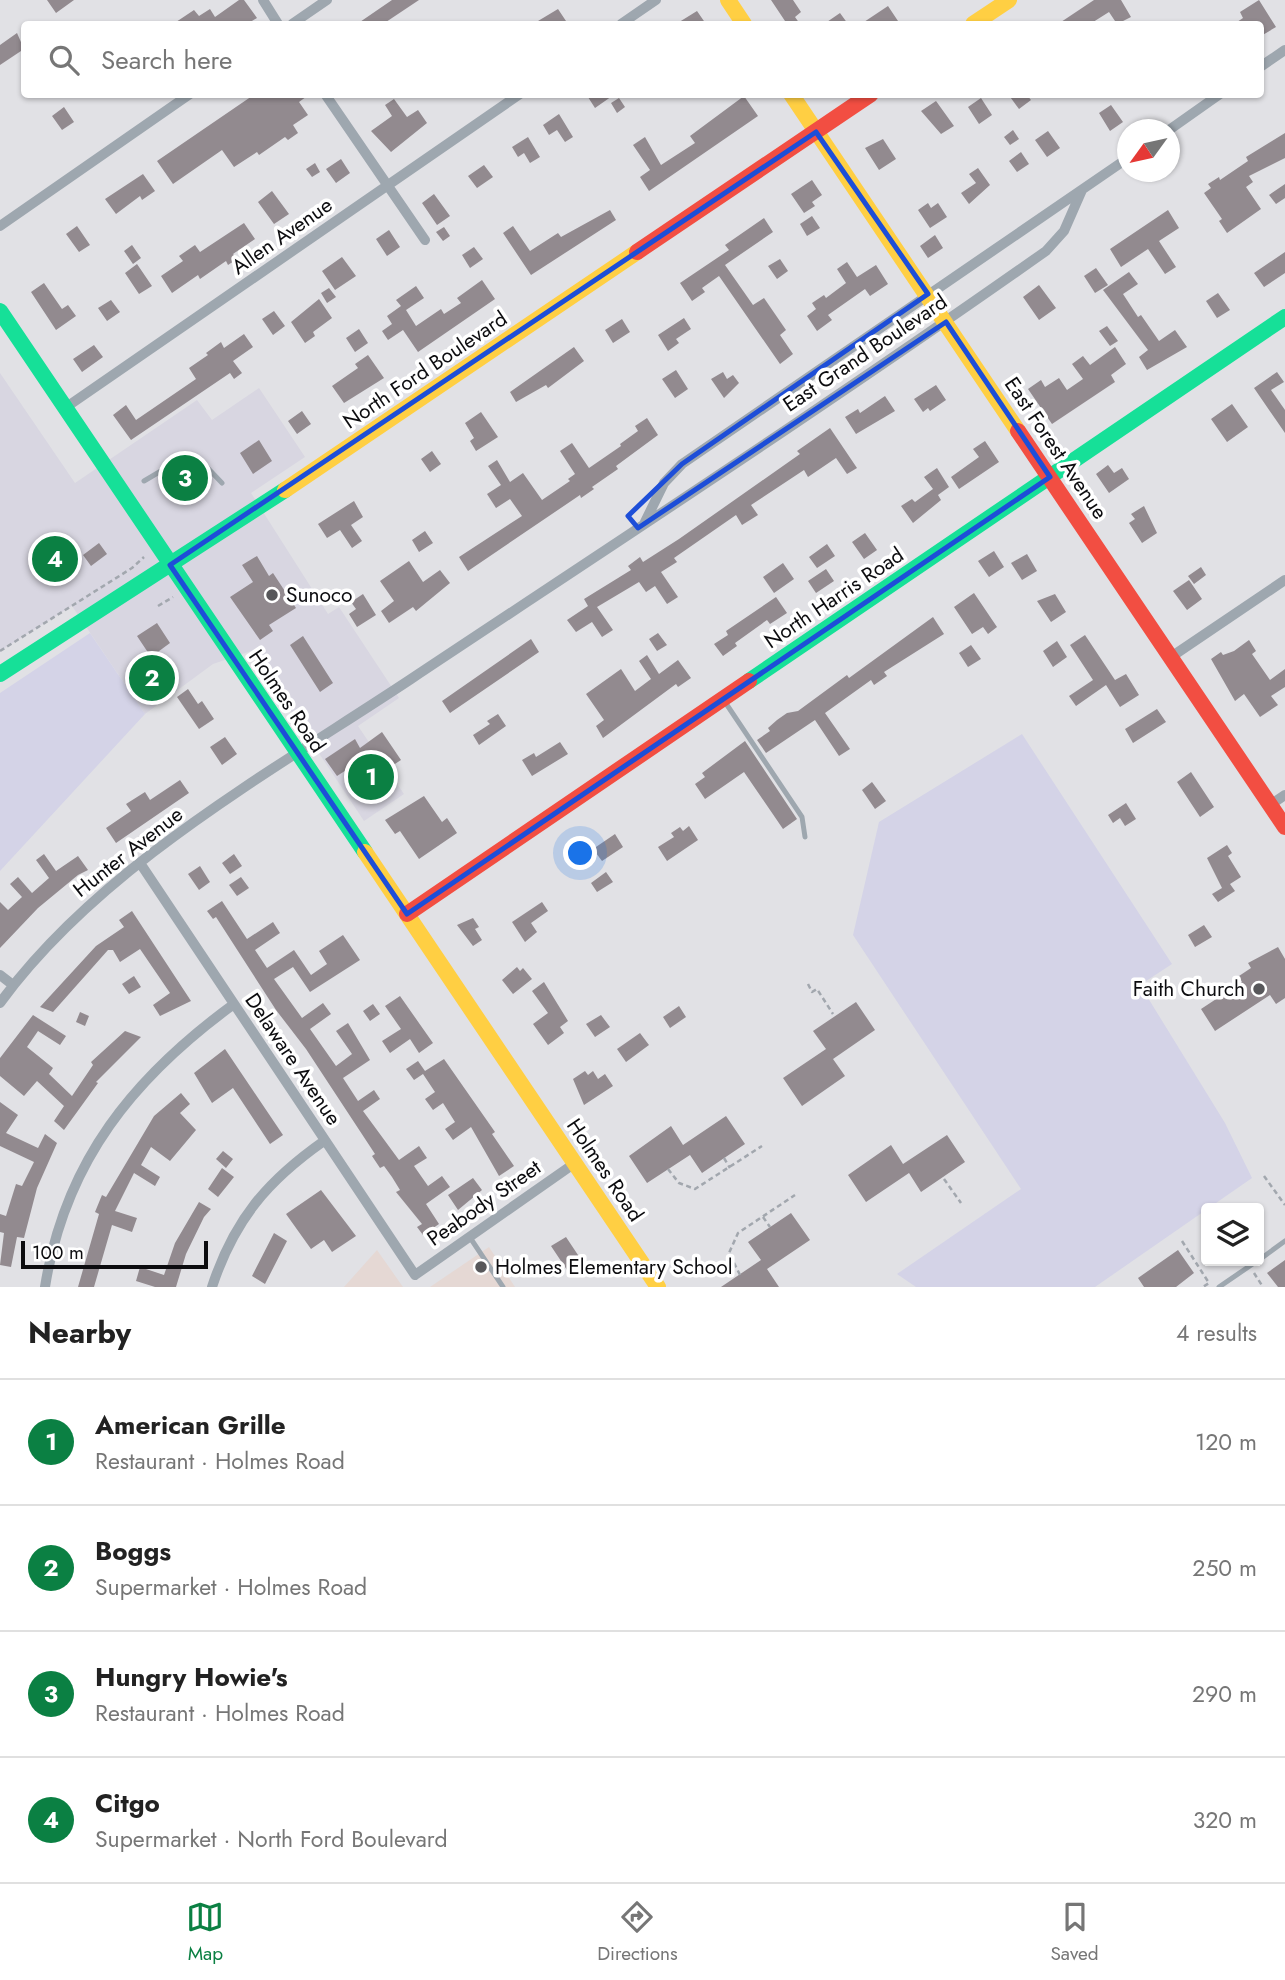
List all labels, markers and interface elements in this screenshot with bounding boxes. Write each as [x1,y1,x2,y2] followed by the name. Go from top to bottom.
[21,21,1264,98] search box
[45,41,83,79] icon: search
[101,41,233,79] text: Search here
[1117,119,1180,182] north arrow
[225,190,339,282] street label: Allen Avenue
[777,287,953,419] street label: East Grand Boulevard
[337,304,513,436] street label: North Ford Boulevard
[997,371,1115,525] street label: East Forest Avenue
[162,452,208,504] pin: 3
[32,533,78,585] pin: 4
[758,540,910,656] street label: North Harris Road
[286,580,353,610] place label: Sunoco
[264,587,280,603] marker: Sunoco
[241,643,333,759] street label: Holmes Road
[129,652,175,704] pin: 2
[348,751,394,803] pin: 1
[67,799,189,904] street label: Hunter Avenue
[563,836,597,870] your location
[1133,974,1245,1004] place label: Faith Church
[1251,981,1267,997] marker: Faith Church
[238,987,349,1131] street label: Delaware Avenue
[559,1112,651,1228] street label: Holmes Road
[421,1153,547,1253] street label: Peabody Street
[1201,1203,1264,1266] map controls
[1201,1203,1264,1266] button: layers
[21,1238,208,1270] scale bar
[32,1239,84,1266] text: 100 m
[495,1252,733,1282] place label: Holmes Elementary School
[473,1259,489,1275] marker: Holmes Elementary School
[28,1311,131,1354] text: Nearby
[1176,1316,1257,1350] text: 4 results
[95,1406,286,1444] text: American Grille
[45,1425,57,1459] text: 1
[1195,1425,1257,1459] text: 120 m
[95,1444,345,1478] text: Restaurant · Holmes Road
[95,1532,171,1570] text: Boggs
[43,1551,59,1585] text: 2
[1192,1551,1257,1585] text: 250 m
[95,1570,367,1604] text: Supermarket · Holmes Road
[95,1658,288,1696] text: Hungry Howie's
[44,1677,58,1711] text: 3
[1192,1677,1257,1711] text: 290 m
[95,1696,345,1730] text: Restaurant · Holmes Road
[95,1784,160,1822] text: Citgo
[43,1803,59,1837] text: 4
[1193,1803,1257,1837] text: 320 m
[95,1822,448,1856] text: Supermarket · North Ford Boulevard
[186,1898,224,1967] tab: Map
[597,1898,678,1967] tab: Directions
[1050,1898,1099,1967] tab: Saved

